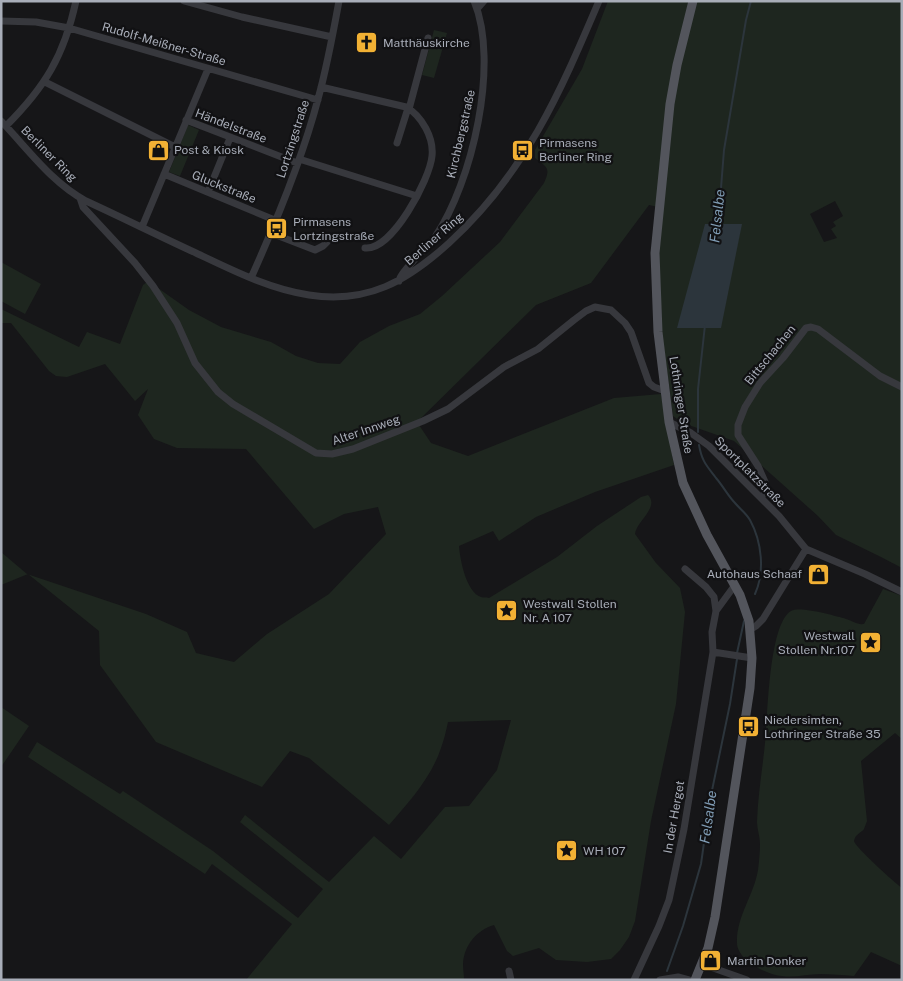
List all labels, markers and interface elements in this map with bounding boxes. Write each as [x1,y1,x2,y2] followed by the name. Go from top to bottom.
[100,20,228,68] street label: Rudolf-Meißner-Straße
[355,31,379,55] church icon: Matthäuskirche
[383,36,470,50] place label: Matthäuskirche
[444,88,478,180] street label: Kirchbergstraße
[274,98,312,180] street label: Lortzingstraße
[193,106,269,146] street label: Händelstraße
[18,123,80,185] street label: Berliner Ring
[539,136,612,164] place label: Pirmasens Berliner Ring
[146,138,170,162] shop icon: Post & Kiosk
[511,138,535,162] bus stop icon: Pirmasens Berliner Ring
[174,143,244,157] place label: Post & Kiosk
[190,168,258,206] street label: Gluckstraße
[706,188,728,243] water label: Felsalbe
[402,210,466,268] street label: Berliner Ring
[293,215,374,243] place label: Pirmasens Lortzingstraße
[265,217,289,241] bus stop icon: Pirmasens Lortzingstraße
[742,322,798,388] street label: Bittschachen
[666,355,696,455] street label: Lothringer Straße
[330,412,402,448] street label: Alter Innweg
[712,434,788,510] street label: Sportplatzstraße
[806,562,830,586] shop icon: Autohaus Schaaf
[707,567,802,581] place label: Autohaus Schaaf
[523,597,617,625] place label: Westwall Stollen Nr. A 107
[495,599,519,623] place icon: Westwall Stollen Nr. A 107
[778,629,855,657] place label: Westwall Stollen Nr.107
[859,631,883,655] place icon: Westwall Stollen Nr.107
[764,713,881,741] place label: Niedersimten, Lothringer Straße 35
[736,715,760,739] bus stop icon: Niedersimten, Lothringer Straße 35
[661,779,687,854] street label: In der Herget
[696,789,720,845] water label: Felsalbe
[555,839,579,863] place icon: WH 107
[583,844,626,858] place label: WH 107
[699,949,723,973] shop icon: Martin Donker
[727,954,807,968] place label: Martin Donker

